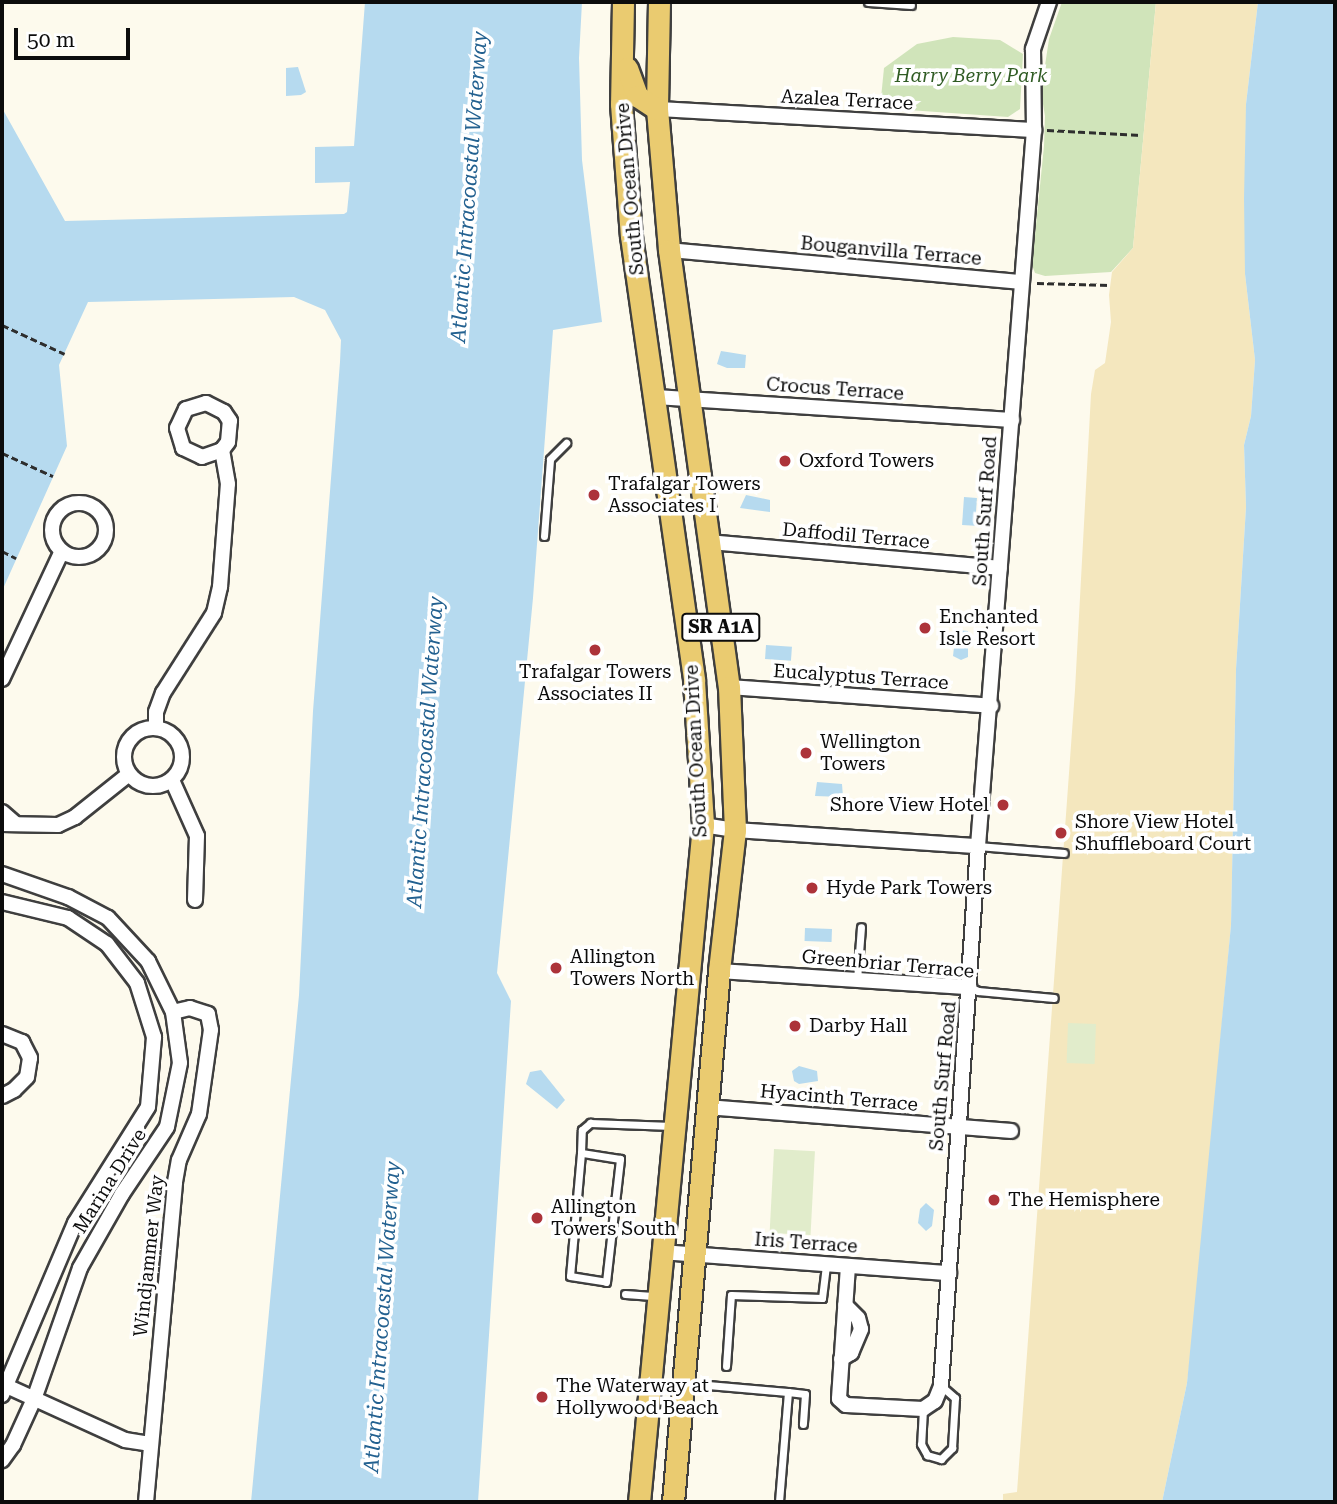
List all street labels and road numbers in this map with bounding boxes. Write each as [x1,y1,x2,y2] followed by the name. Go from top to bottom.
[780,85,914,115] street label: Azalea Terrace
[611,102,649,276] street label: South Ocean Drive
[800,232,982,270] street label: Bouganvilla Terrace
[765,373,905,405] street label: Crocus Terrace
[968,435,1002,587] street label: South Surf Road
[781,518,931,554] street label: Daffodil Terrace
[681,612,761,642] road number: SR A1A
[772,659,950,695] street label: Eucalyptus Terrace
[680,664,712,838] street label: South Ocean Drive
[801,945,975,983] street label: Greenbriar Terrace
[925,1000,961,1152] street label: South Surf Road
[759,1080,919,1116] street label: Hyacinth Terrace
[69,1124,151,1238] street label: Marina Drive
[129,1174,169,1338] street label: Windjammer Way
[754,1228,858,1258] street label: Iris Terrace

